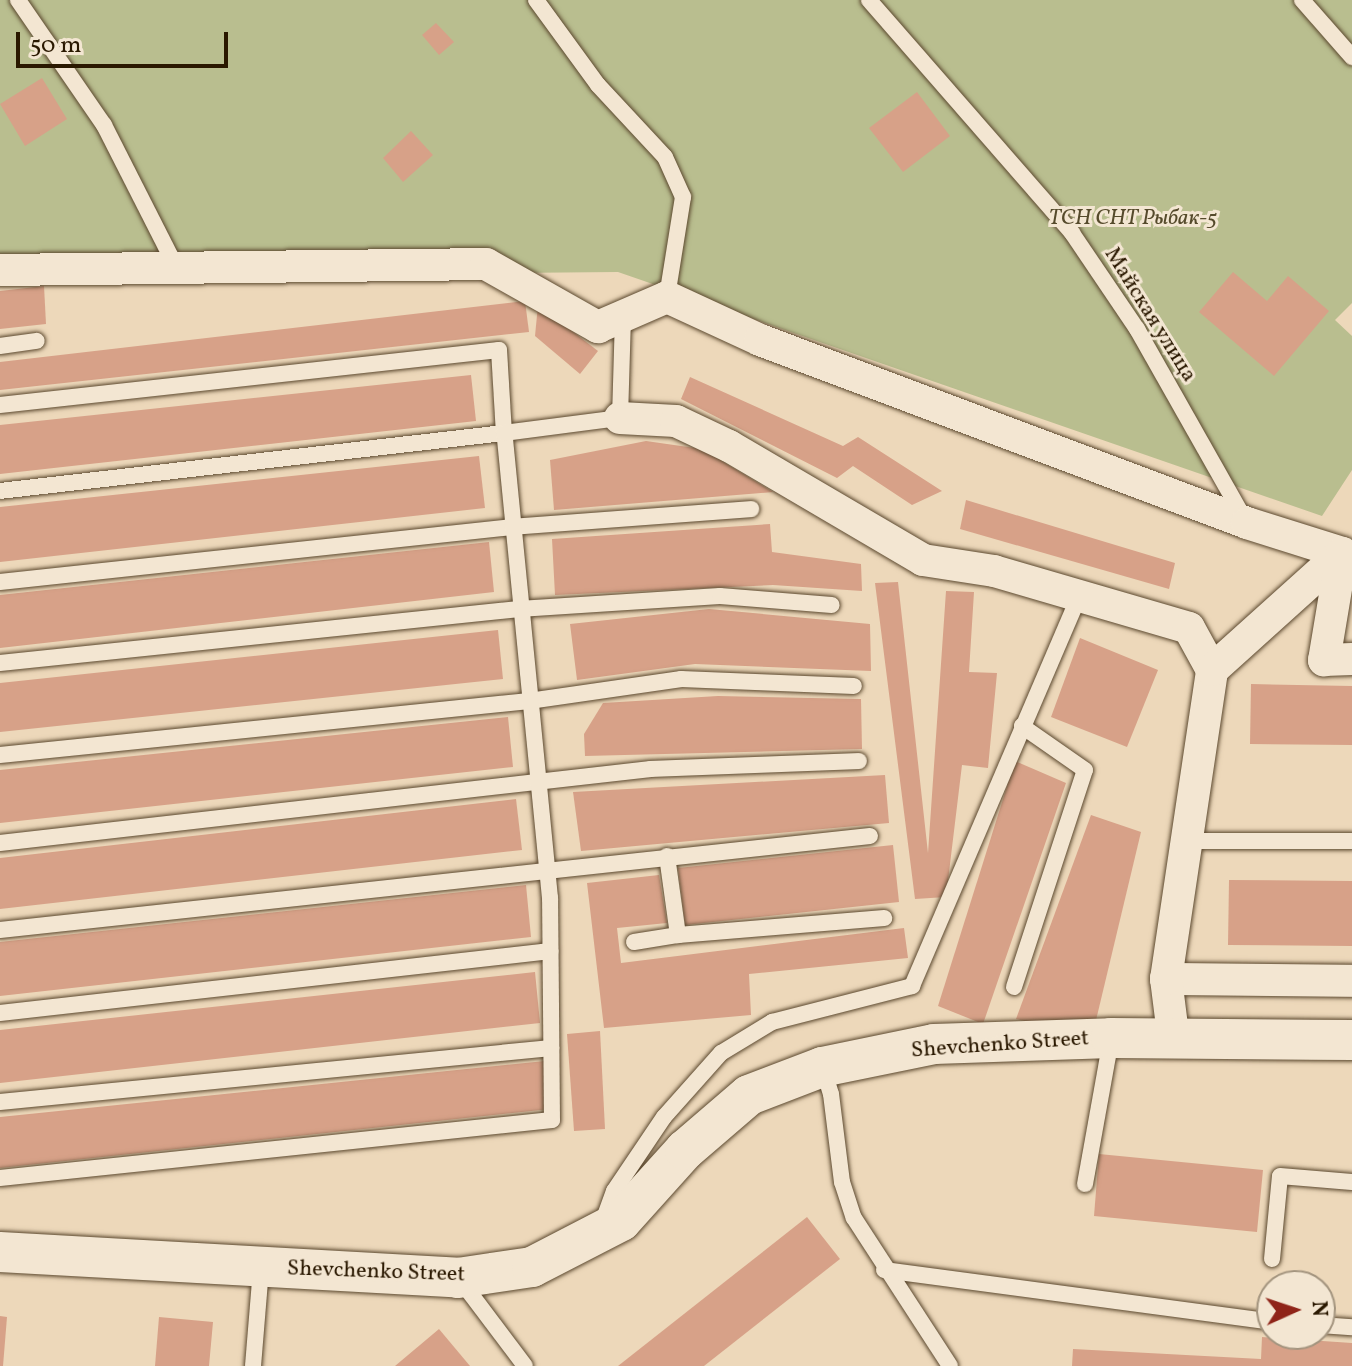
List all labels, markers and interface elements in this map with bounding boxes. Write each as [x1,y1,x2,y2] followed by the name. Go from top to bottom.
[20,16,232,66] scale bar
[30,29,82,63] text: 50 m
[1049,206,1217,232] park label: ТСН СНТ Рыбак-5
[1098,243,1202,387] street label: Майская улица
[910,1026,1090,1064] street label: Shevchenko Street
[286,1256,466,1288] street label: Shevchenko Street
[1256,1270,1336,1350] north arrow
[1303,1300,1334,1318] text: N

